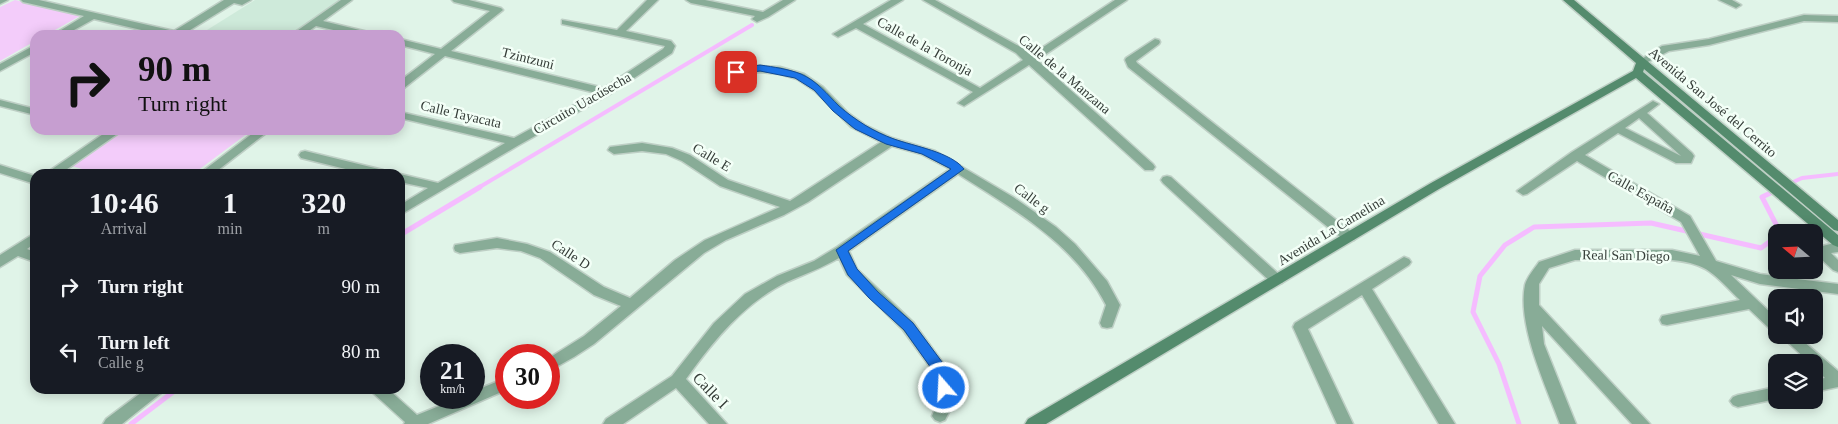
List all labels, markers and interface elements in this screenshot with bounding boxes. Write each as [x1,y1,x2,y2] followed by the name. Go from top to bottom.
[875,14,976,79] street label: Calle de la Toronja
[1016,32,1114,117] street label: Calle de la Manzana
[1646,44,1780,160] street label: Avenida San José del Cerrito
[500,45,556,72] street label: Tzintzuni
[55,50,120,115] icon: right
[138,50,211,89] text: 90 m
[715,51,757,93] pin
[722,58,750,86] icon: arrive
[531,69,634,137] street label: Circuito Uacúsecha
[138,91,227,116] text: Turn right
[419,98,503,131] street label: Calle Tayacata
[690,140,733,175] street label: Calle E
[1605,168,1677,217] street label: Calle España
[1011,180,1052,216] street label: Calle g
[89,186,159,219] text: 10:46
[222,186,237,219] text: 1
[301,186,346,219] text: 320
[1275,192,1388,268] street label: Avenida La Camelina
[101,220,147,237] text: Arrival
[218,220,242,237] text: min
[317,220,330,237] text: m
[1768,224,1822,279] north arrow
[1768,224,1823,409] map controls
[549,236,593,272] street label: Calle D
[1582,247,1670,264] street label: Real San Diego
[55,273,83,301] icon: right
[98,276,183,297] text: Turn right
[341,276,380,297] text: 90 m
[1768,289,1823,344] button: sound
[98,332,170,353] text: Turn left
[55,338,83,366] icon: left
[341,341,380,362] text: 80 m
[495,344,560,409] speed limit sign: 30
[98,354,144,371] text: Calle g
[1768,354,1823,409] button: layers
[440,357,465,384] text: 21
[917,361,969,413] position arrow
[690,369,732,412] street label: Calle I
[440,382,465,396] text: km/h

